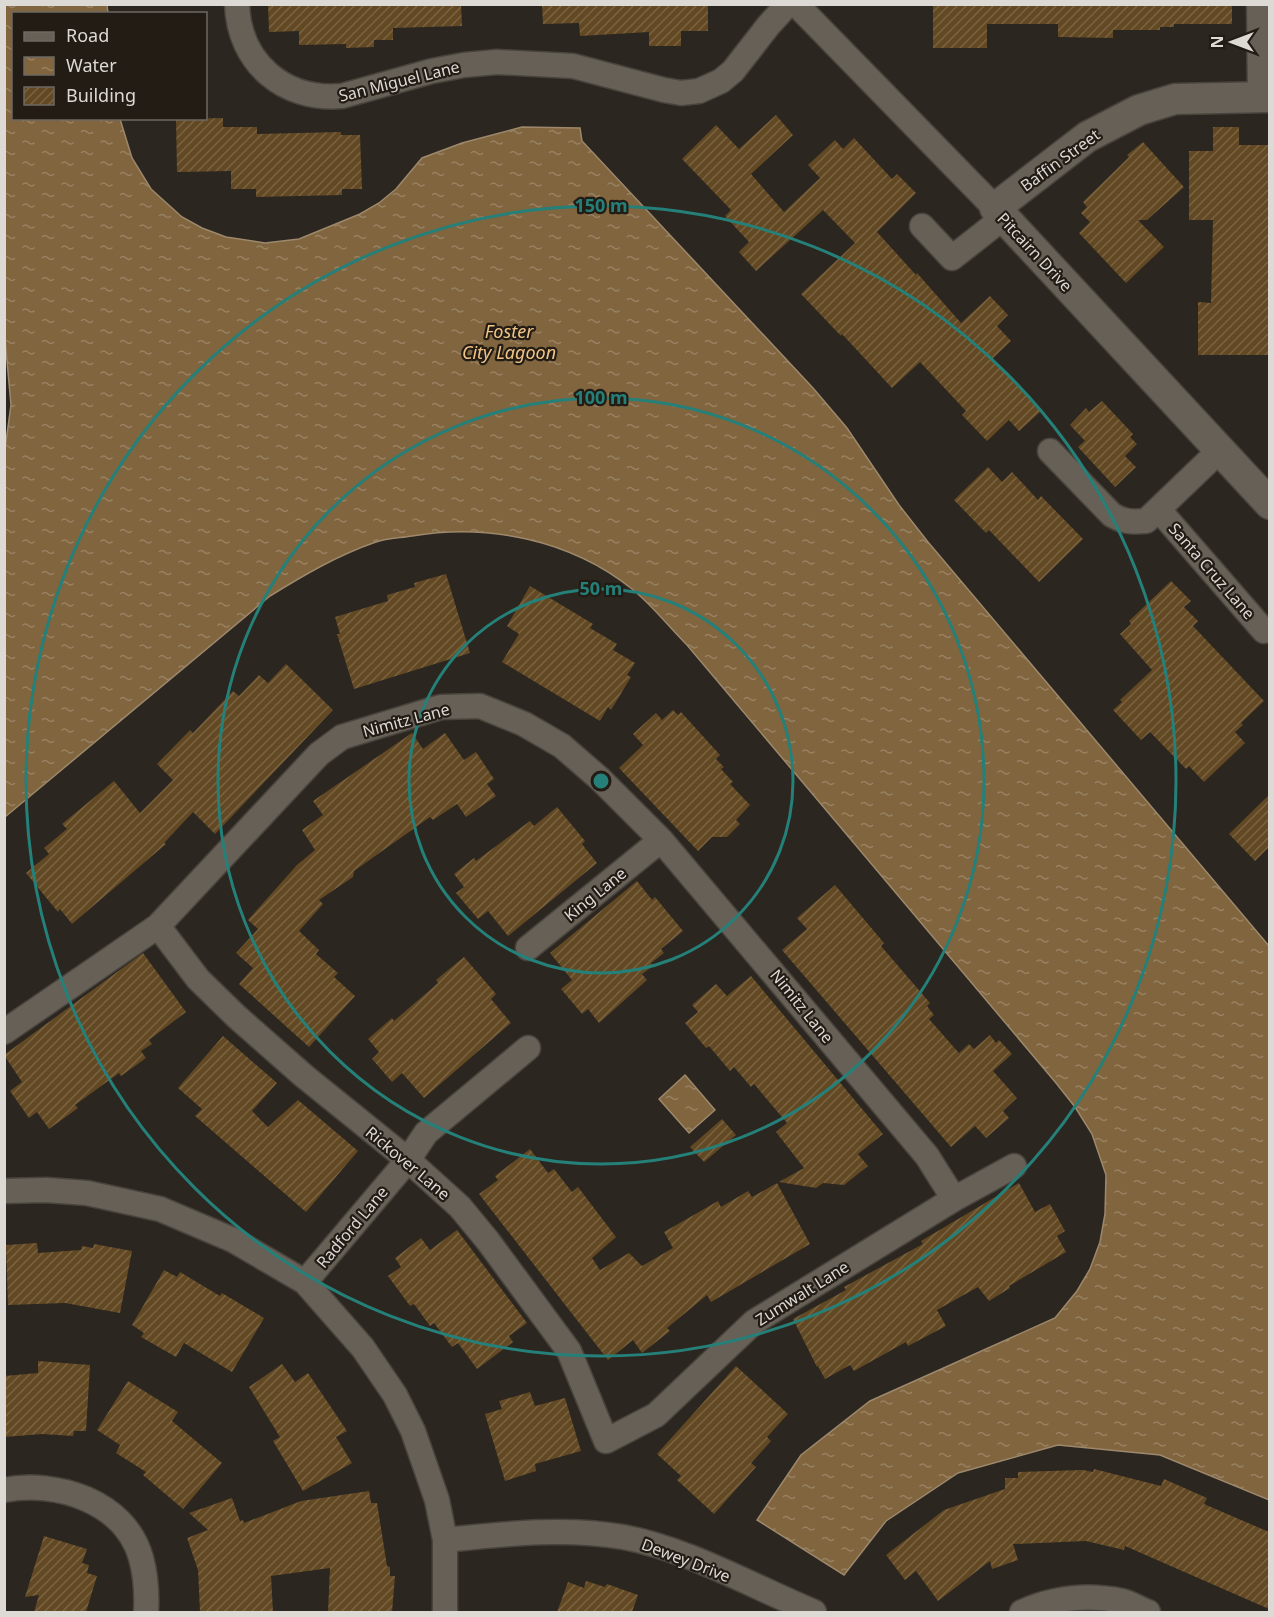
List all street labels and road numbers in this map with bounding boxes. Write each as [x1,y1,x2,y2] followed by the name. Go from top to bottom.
[336,55,462,107] street label: San Miguel Lane
[1016,124,1104,196] street label: Baffin Street
[993,208,1077,296] street label: Pitcairn Drive
[1164,518,1260,624] street label: Santa Cruz Lane
[360,698,452,742] street label: Nimitz Lane
[559,862,631,926] street label: King Lane
[765,964,839,1048] street label: Nimitz Lane
[361,1121,455,1205] street label: Rickover Lane
[311,1181,393,1273] street label: Radford Lane
[751,1256,853,1330] street label: Zumwalt Lane
[638,1533,734,1587] street label: Dewey Drive

